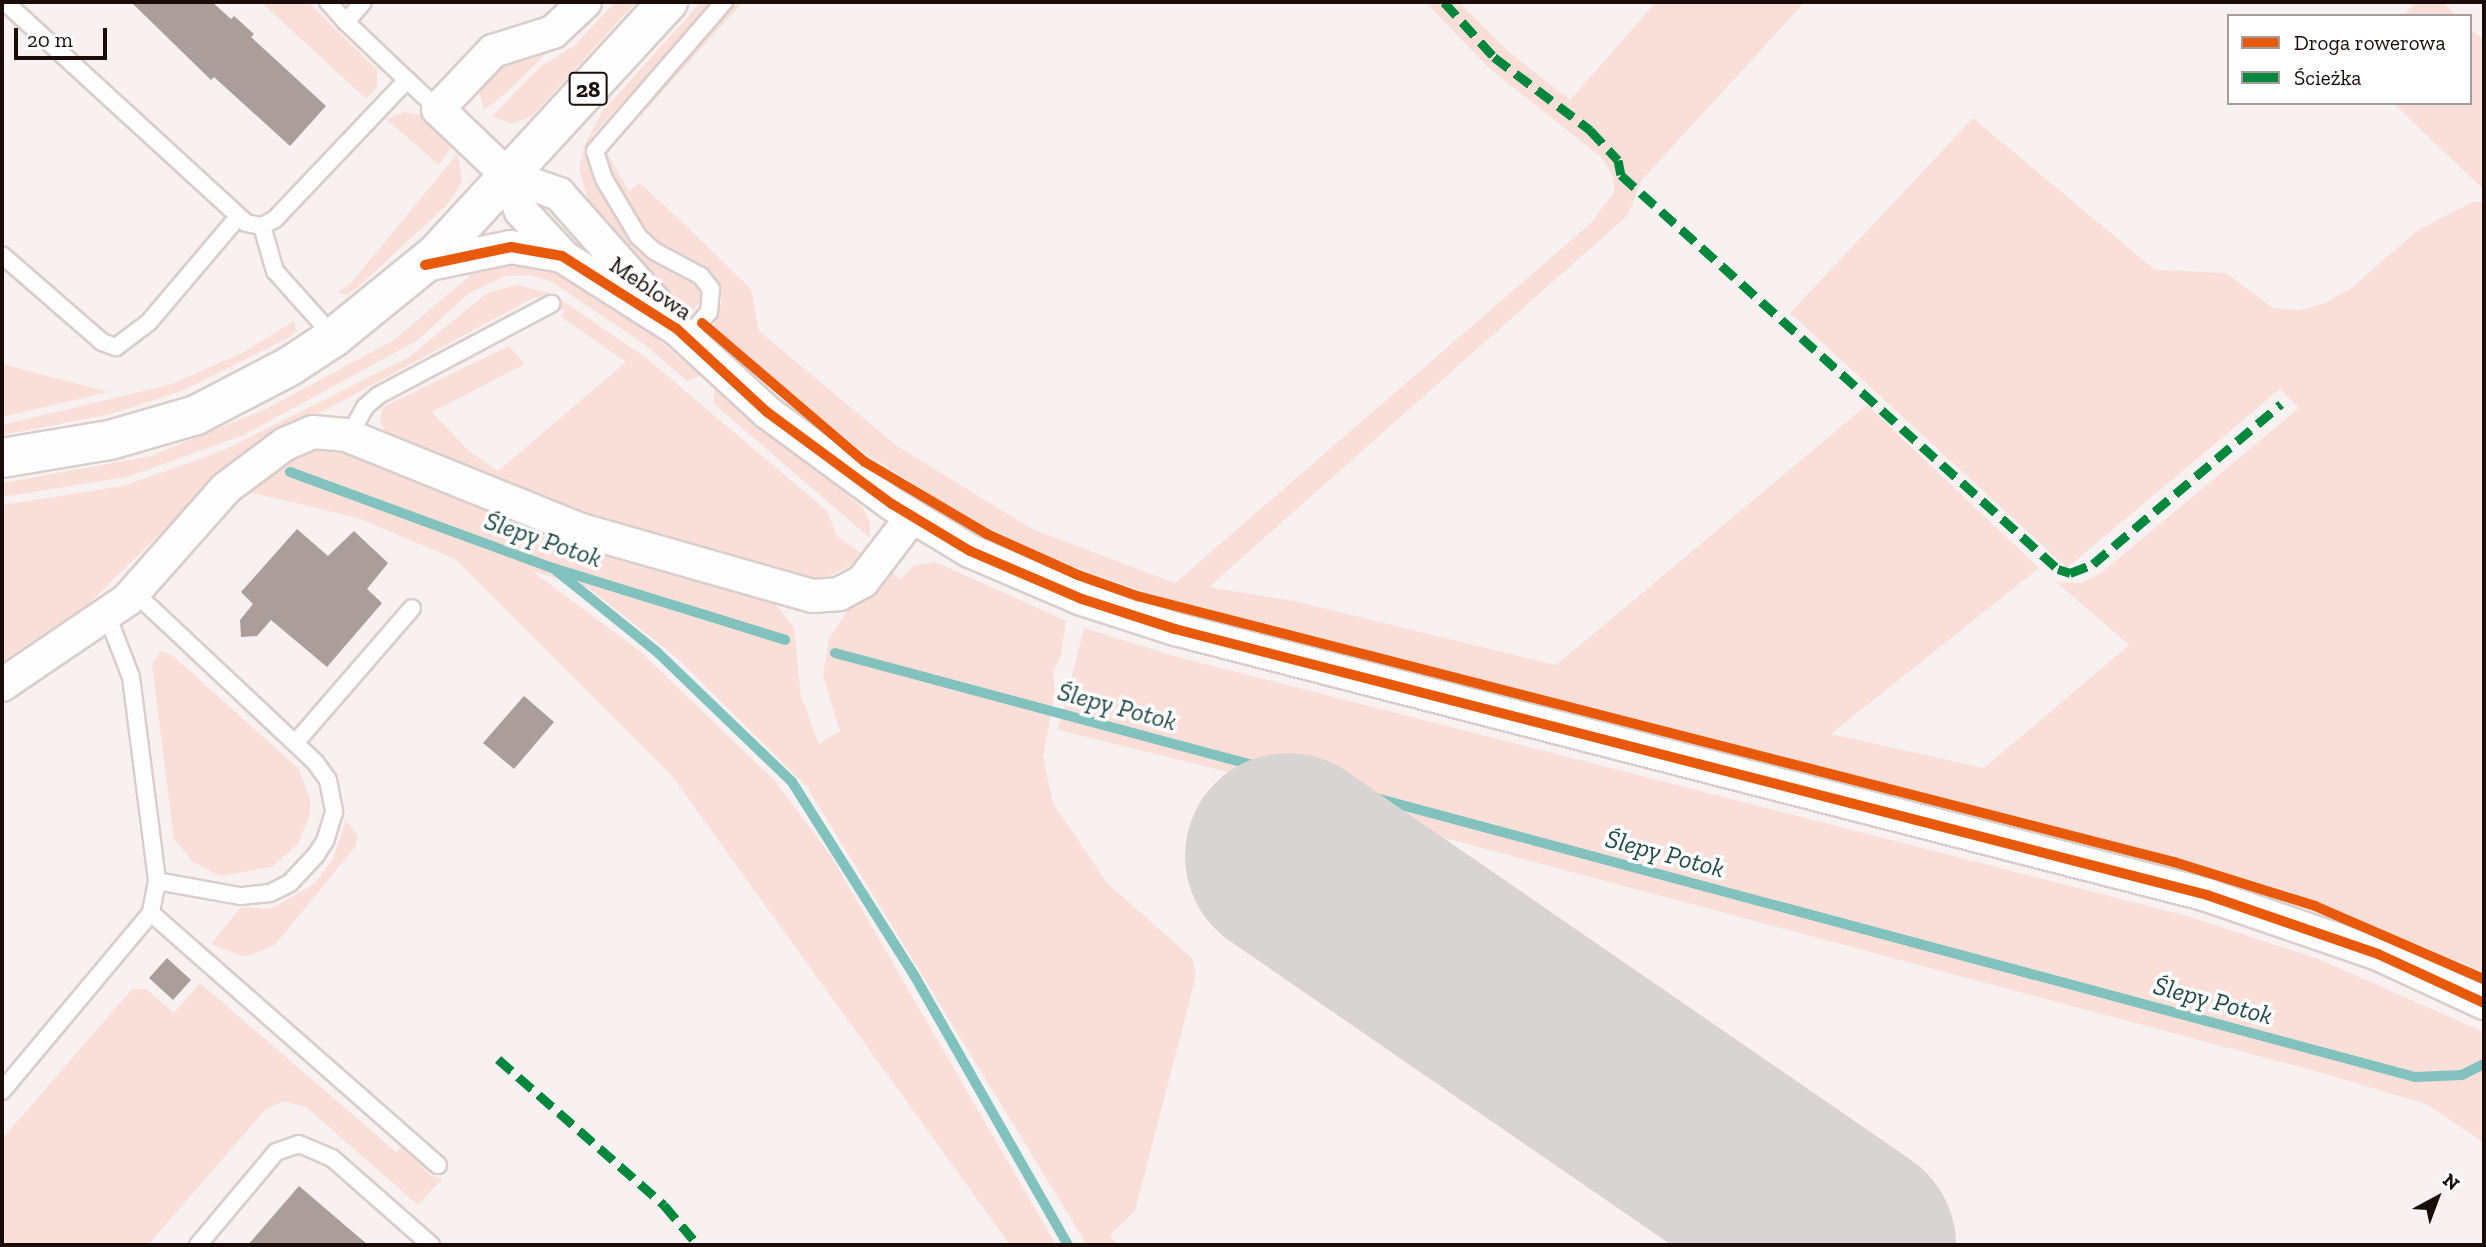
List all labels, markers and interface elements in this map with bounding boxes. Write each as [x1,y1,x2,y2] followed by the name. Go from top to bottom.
[18,14,110,58] scale bar
[2227,14,2472,105] legend
[27,27,73,52] text: 20 m
[2294,30,2446,55] text: Droga rowerowa
[2294,65,2361,90] text: Ścieżka
[567,69,609,108] road number: 28
[604,250,698,326] street label: Meblowa
[480,505,606,575] water label: Ślepy Potok
[1054,676,1180,738] water label: Ślepy Potok
[1602,823,1728,885] water label: Ślepy Potok
[2150,970,2276,1032] water label: Ślepy Potok
[2402,1163,2472,1233] north arrow
[2438,1168,2464,1195] text: N

